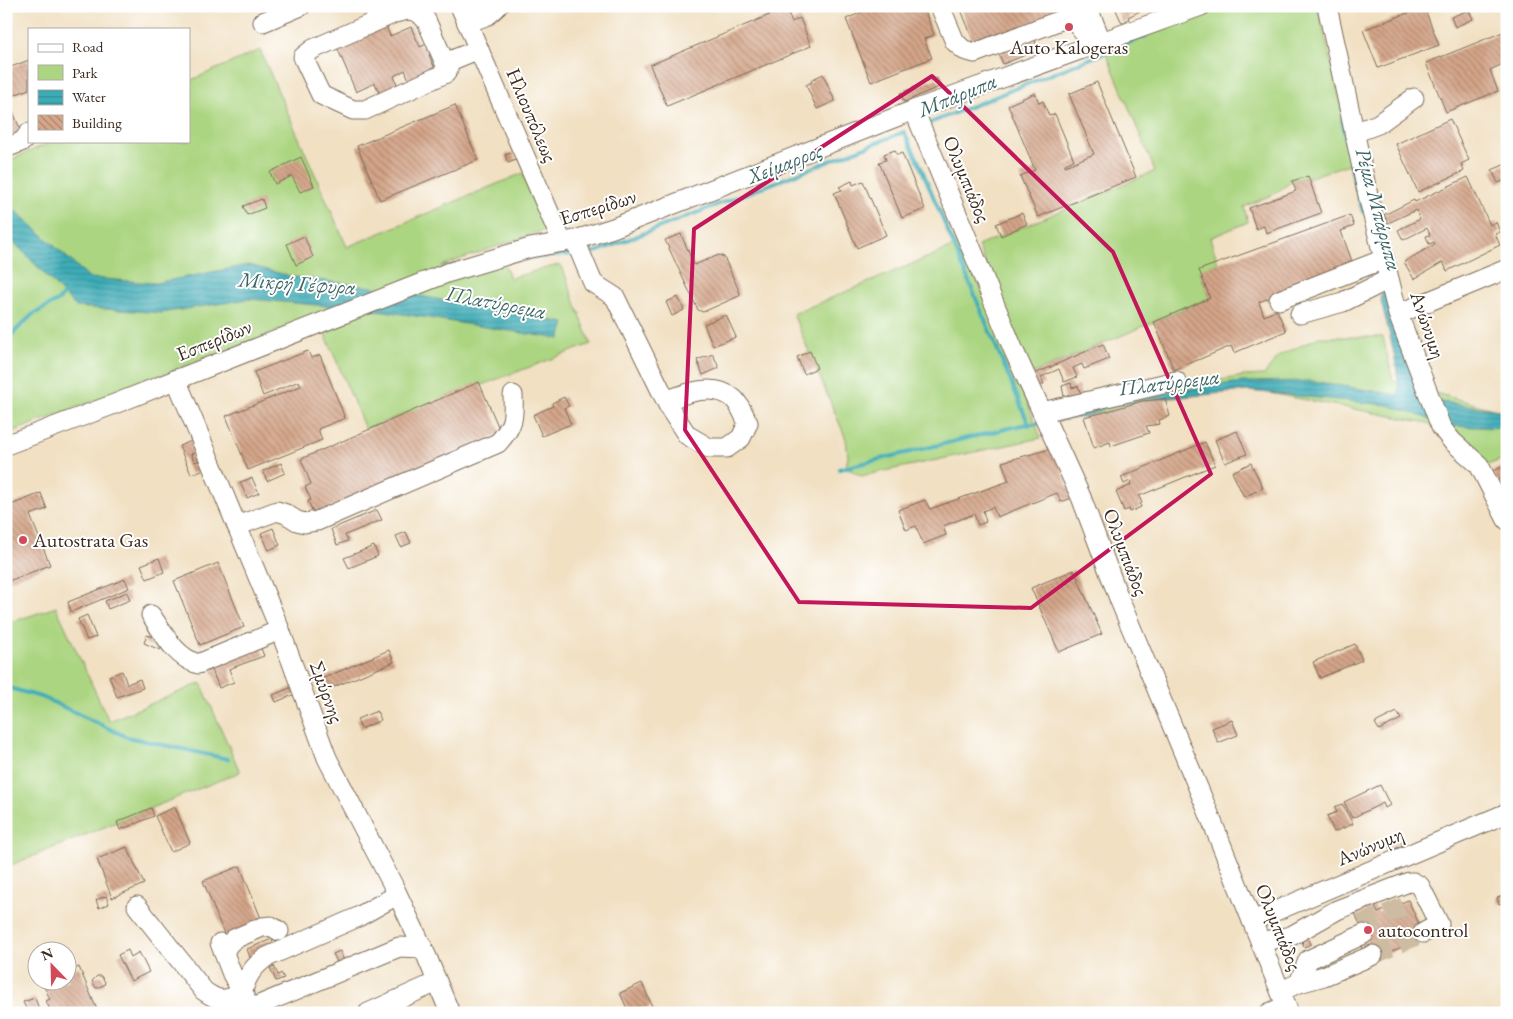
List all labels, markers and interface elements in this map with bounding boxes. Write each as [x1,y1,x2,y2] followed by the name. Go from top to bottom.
[1063,21,1075,33] marker: Auto Kalogeras
[28,28,190,142] legend
[1009,34,1128,60] place label: Auto Kalogeras
[72,37,104,56] text: Road
[72,63,99,82] text: Park
[501,64,563,166] street label: Ηλιουπόλεως
[912,67,1000,124] water label: Μπάρμπα
[72,87,106,106] text: Water
[72,113,122,132] text: Building
[937,132,997,226] street label: Ολυμπιάδος
[742,136,827,190] water label: Χείμαρρος
[1350,145,1408,273] water label: Ρέμα Μπάρμπα
[556,183,640,231] street label: Εσπερίδων
[236,265,356,301] water label: Μικρή Γέφυρα
[443,279,548,325] water label: Πλατύρρεμα
[1404,287,1452,362] street label: Ανώνυμη
[173,313,255,367] street label: Εσπερίδων
[1117,362,1221,402] water label: Πλατύρρεμα
[1097,505,1155,599] street label: Ολυμπιάδος
[32,527,148,553] place label: Autostrata Gas
[17,534,29,546] marker: Autostrata Gas
[304,657,350,727] street label: Σμύρνης
[1332,820,1407,872] street label: Ανώνυμη
[1250,880,1308,974] street label: Ολυμπιάδος
[1378,917,1468,943] place label: autocontrol
[1362,924,1374,936] marker: autocontrol
[28,942,78,992] north arrow
[38,943,56,965] text: N

